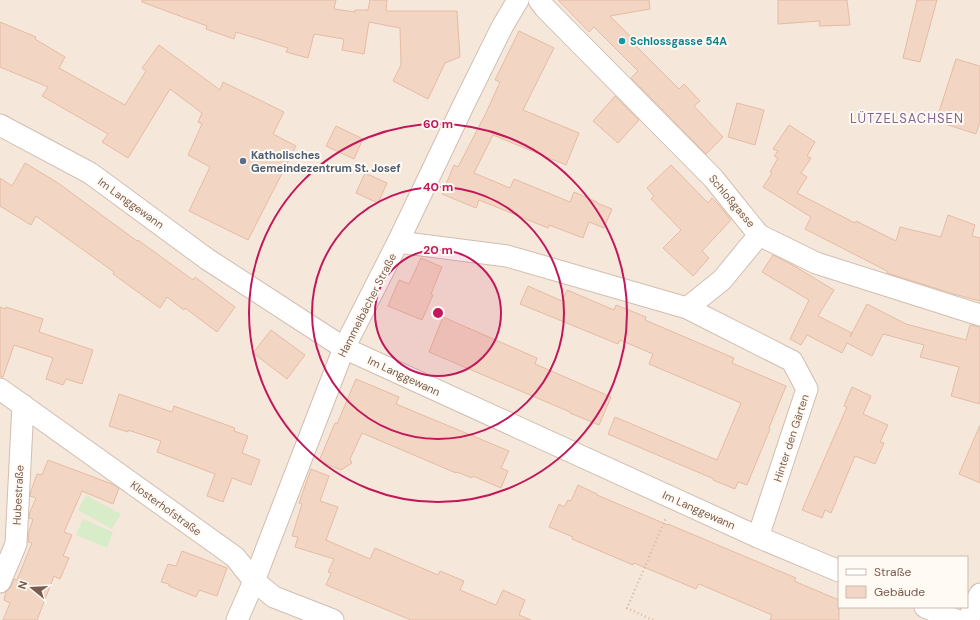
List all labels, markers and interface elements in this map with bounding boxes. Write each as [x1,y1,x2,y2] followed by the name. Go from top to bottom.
[630,34,727,48] place label: Schlossgasse 54A
[617,36,627,46] marker: Schlossgasse 54A
[850,110,964,127] district label: LÜTZELSACHSEN
[423,116,453,132] text: 60 m
[251,148,401,175] place label: Katholisches Gemeindezentrum St. Josef
[238,156,248,166] marker: Katholisches Gemeindezentrum St. Josef
[706,172,758,230] street label: Schloßgasse
[95,174,167,232] street label: Im Langgewann
[423,179,453,195] text: 40 m
[423,242,453,258] text: 20 m
[335,251,399,359] street label: Hammelbächer Straße
[431,306,445,320] centre of rings
[366,353,442,399] street label: Im Langgewann
[770,392,812,484] street label: Hinter den Gärten
[9,465,27,525] street label: Hubestraße
[128,477,204,539] street label: Klosterhofstraße
[660,488,738,532] street label: Im Langgewann
[838,556,968,608] legend
[874,564,911,580] text: Straße
[12,568,52,608] north arrow
[15,579,30,591] text: N
[874,584,925,600] text: Gebäude

